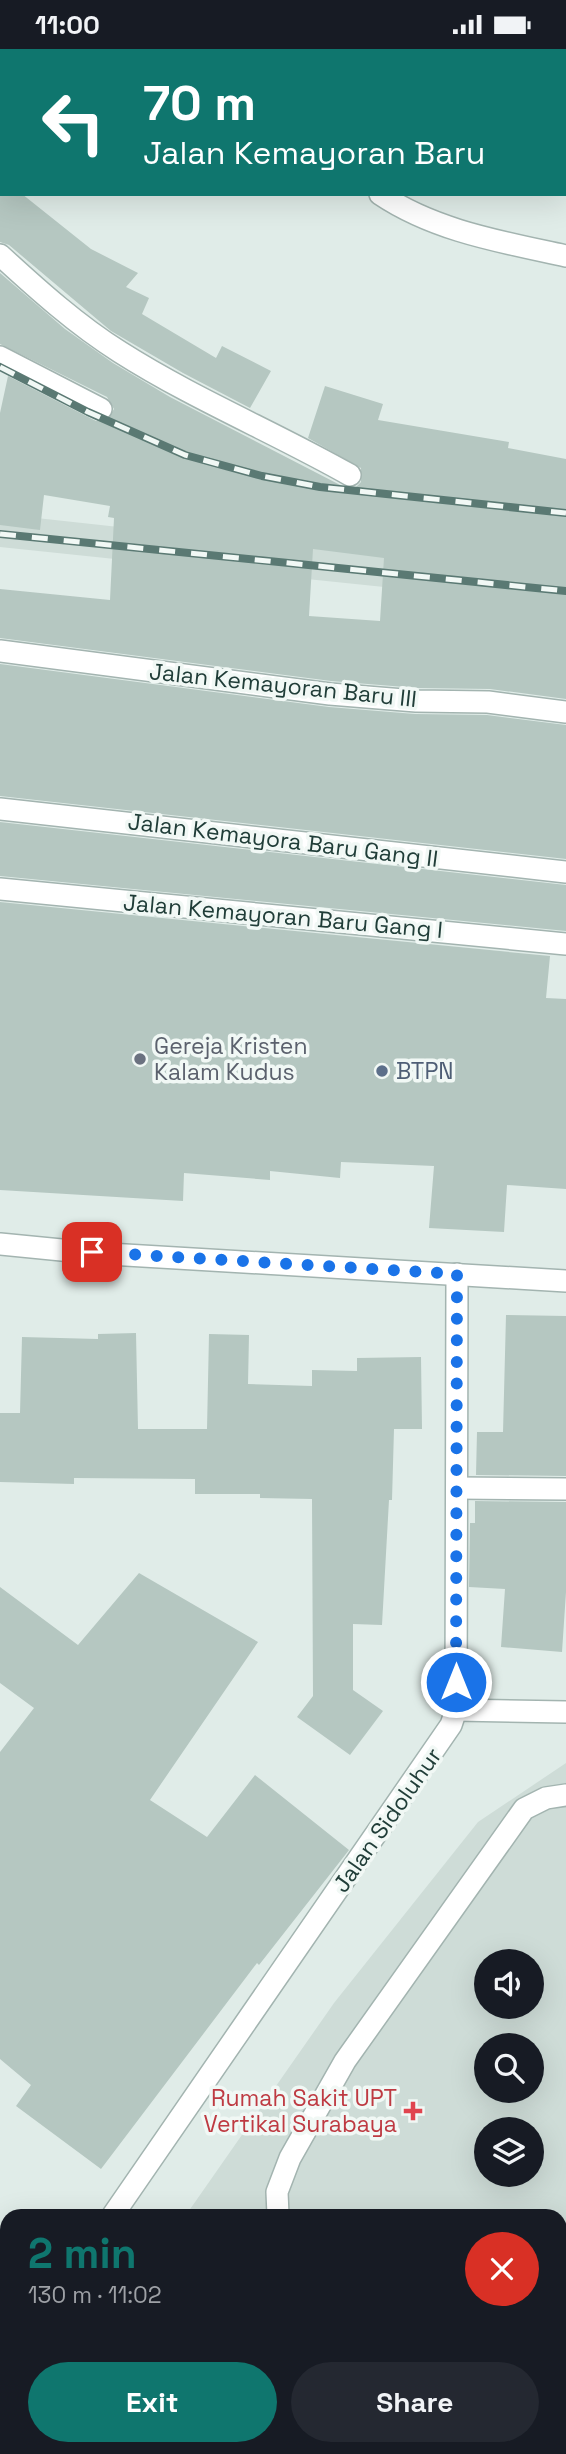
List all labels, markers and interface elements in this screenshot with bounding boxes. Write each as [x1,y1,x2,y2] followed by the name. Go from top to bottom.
[35,8,100,42] text: 11:00
[143,72,256,134] text: 70 m
[28,77,119,168] icon: left
[143,133,485,173] text: Jalan Kemayoran Baru
[148,656,418,714] street label: Jalan Kemayoran Baru III
[126,806,440,874] street label: Jalan Kemayora Baru Gang II
[122,887,444,945] street label: Jalan Kemayoran Baru Gang I
[154,1031,308,1087] place label: Gereja Kristen Kalam Kudus
[132,1051,148,1067] marker: Gereja Kristen Kalam Kudus
[396,1056,453,1086] place label: BTPN
[374,1063,390,1079] marker: BTPN
[62,1222,122,1282] pin
[73,1233,111,1271] icon: arrive
[419,1645,493,1719] position arrow
[326,1742,448,1898] street label: Jalan Sidoluhur
[474,1949,544,2187] map controls
[474,1949,544,2019] button: sound
[474,2033,544,2103] button: search
[204,2083,397,2139] place label: Rumah Sakit UPT Vertikal Surabaya
[403,2101,423,2121] marker: Rumah Sakit UPT Vertikal Surabaya
[474,2117,544,2187] button: layers
[28,2227,137,2280] text: 2 min
[465,2232,539,2306] button: close
[28,2280,162,2310] text: 130 m · 11:02
[28,2362,277,2442] button: Exit
[291,2362,539,2442] button: Share

